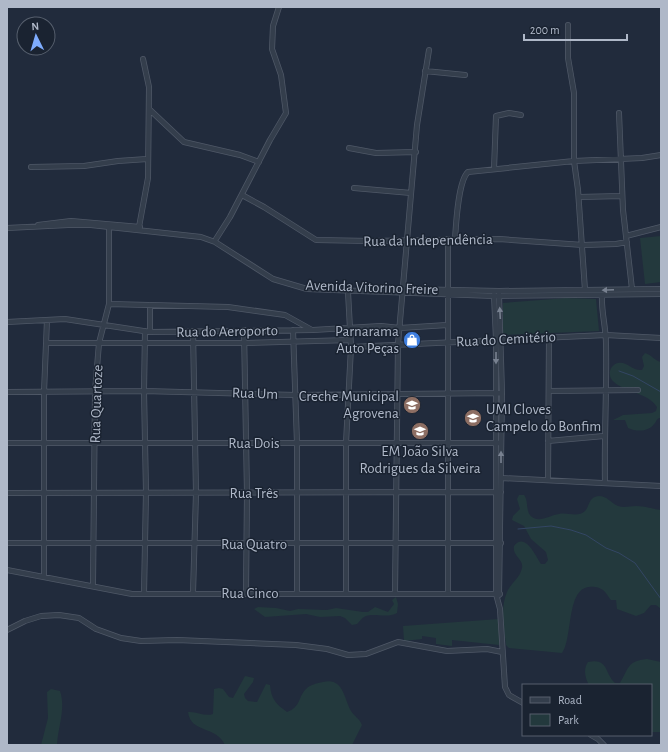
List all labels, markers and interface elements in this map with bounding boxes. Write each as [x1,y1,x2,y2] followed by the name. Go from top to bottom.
[16,16,56,56] north arrow
[524,16,627,42] scale bar
[31,21,39,32] text: N
[530,24,560,36] text: 200 m
[363,232,493,249] street label: Rua da Independência
[305,278,439,297] street label: Avenida Vitorino Freire
[602,286,614,293] one-way arrow
[497,307,504,319] one-way arrow
[176,323,278,340] street label: Rua do Aeroporto
[335,324,399,356] place label: Parnarama Auto Peças
[456,329,556,350] street label: Rua do Cemitério
[402,330,422,350] shop icon: Parnarama Auto Peças
[493,352,499,365] one-way arrow
[88,364,105,444] street label: Rua Quartoze
[232,385,278,402] street label: Rua Um
[299,389,399,421] place label: Creche Municipal Agrovena
[402,395,422,415] school or university icon: Creche Municipal Agrovena
[486,402,601,434] place label: UMI Cloves Campelo do Bonfim
[463,408,483,428] school or university icon: UMI Cloves Campelo do Bonfim
[410,421,430,441] school or university icon: EM João Silva Rodrigues da Silveira
[228,436,280,451] street label: Rua Dois
[359,444,481,476] place label: EM João Silva Rodrigues da Silveira
[498,450,504,463] one-way arrow
[230,486,278,501] street label: Rua Três
[221,537,287,552] street label: Rua Quatro
[221,586,279,601] street label: Rua Cinco
[522,684,652,736] legend
[558,694,582,706] text: Road
[558,714,579,726] text: Park

